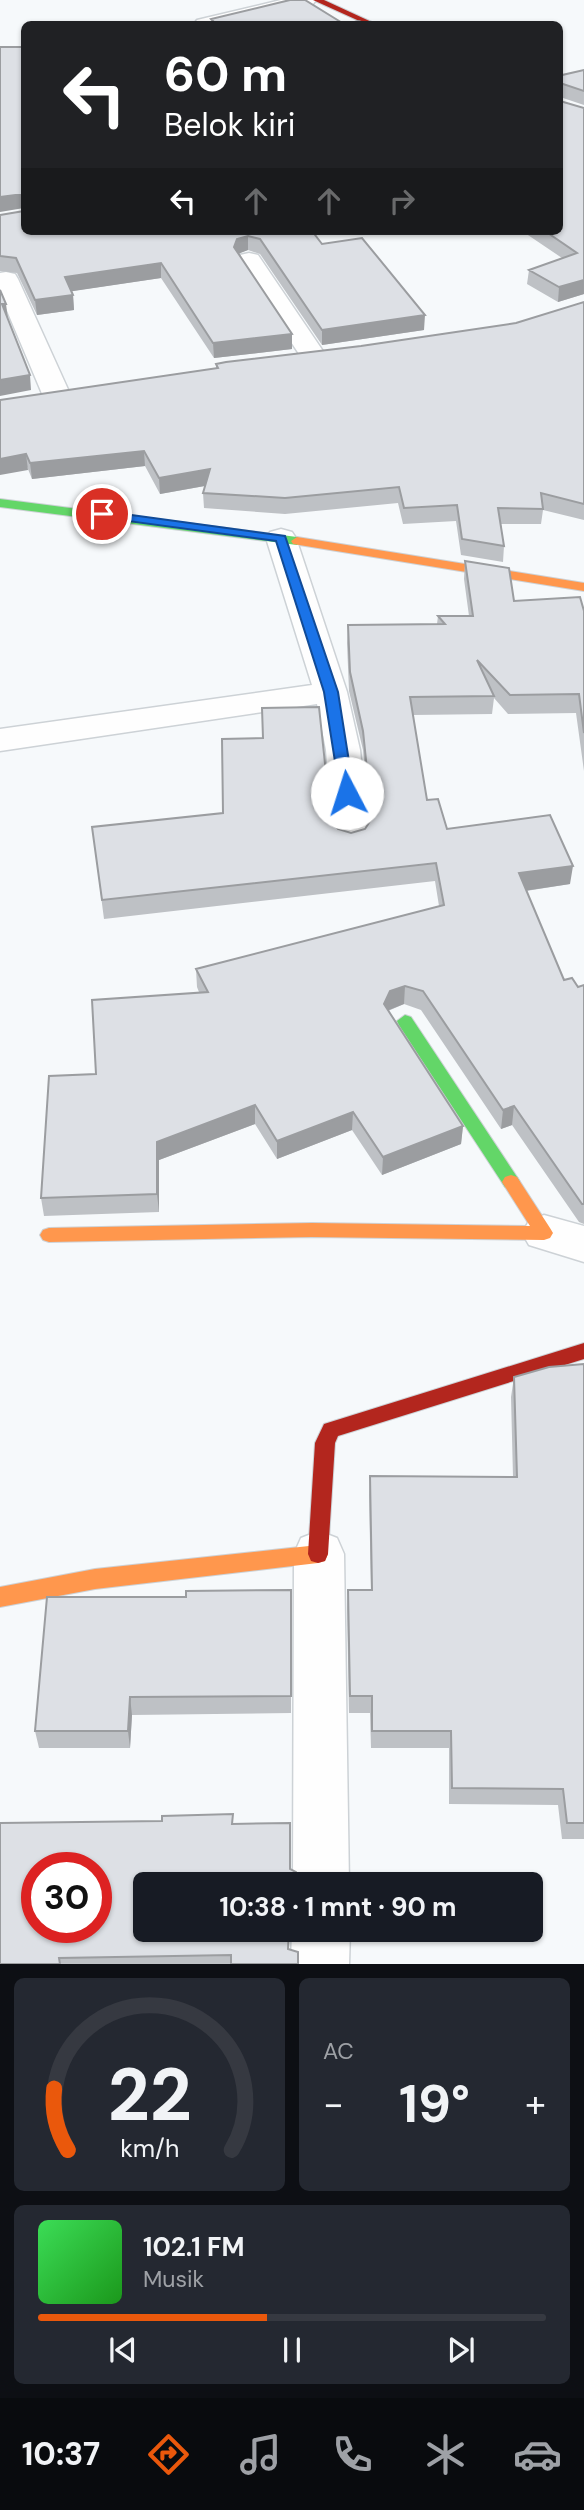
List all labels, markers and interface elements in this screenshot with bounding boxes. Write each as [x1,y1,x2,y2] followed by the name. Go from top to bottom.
[164,42,287,106] text: 60 m
[49,49,140,140] icon: left
[164,104,296,146] text: Belok kiri
[164,182,202,220] icon: left
[237,182,275,220] icon: ahead
[310,182,348,220] icon: ahead
[383,182,421,220] icon: right
[72,484,132,544] pin
[83,495,121,533] icon: arrive
[310,756,384,830] position arrow
[21,1852,112,1943] speed limit sign: 30
[220,1890,456,1924] text: 10:38 · 1 mnt · 90 m
[323,2036,354,2066] text: AC
[107,2049,192,2144] text: 22
[399,2070,470,2138] text: 19°
[323,2079,344,2129] text: −
[525,2079,546,2129] text: +
[120,2132,179,2165] text: km/h
[143,2230,244,2264] text: 102.1 FM
[143,2264,204,2294] text: Musik
[104,2331,142,2369] icon: previous
[273,2331,311,2369] icon: pause
[442,2331,480,2369] icon: next
[144,2430,193,2479] icon: directions
[236,2430,285,2479] icon: music
[328,2430,377,2479] icon: phone
[421,2430,470,2479] icon: climate
[513,2430,562,2479] icon: car
[22,2433,100,2475] text: 10:37

